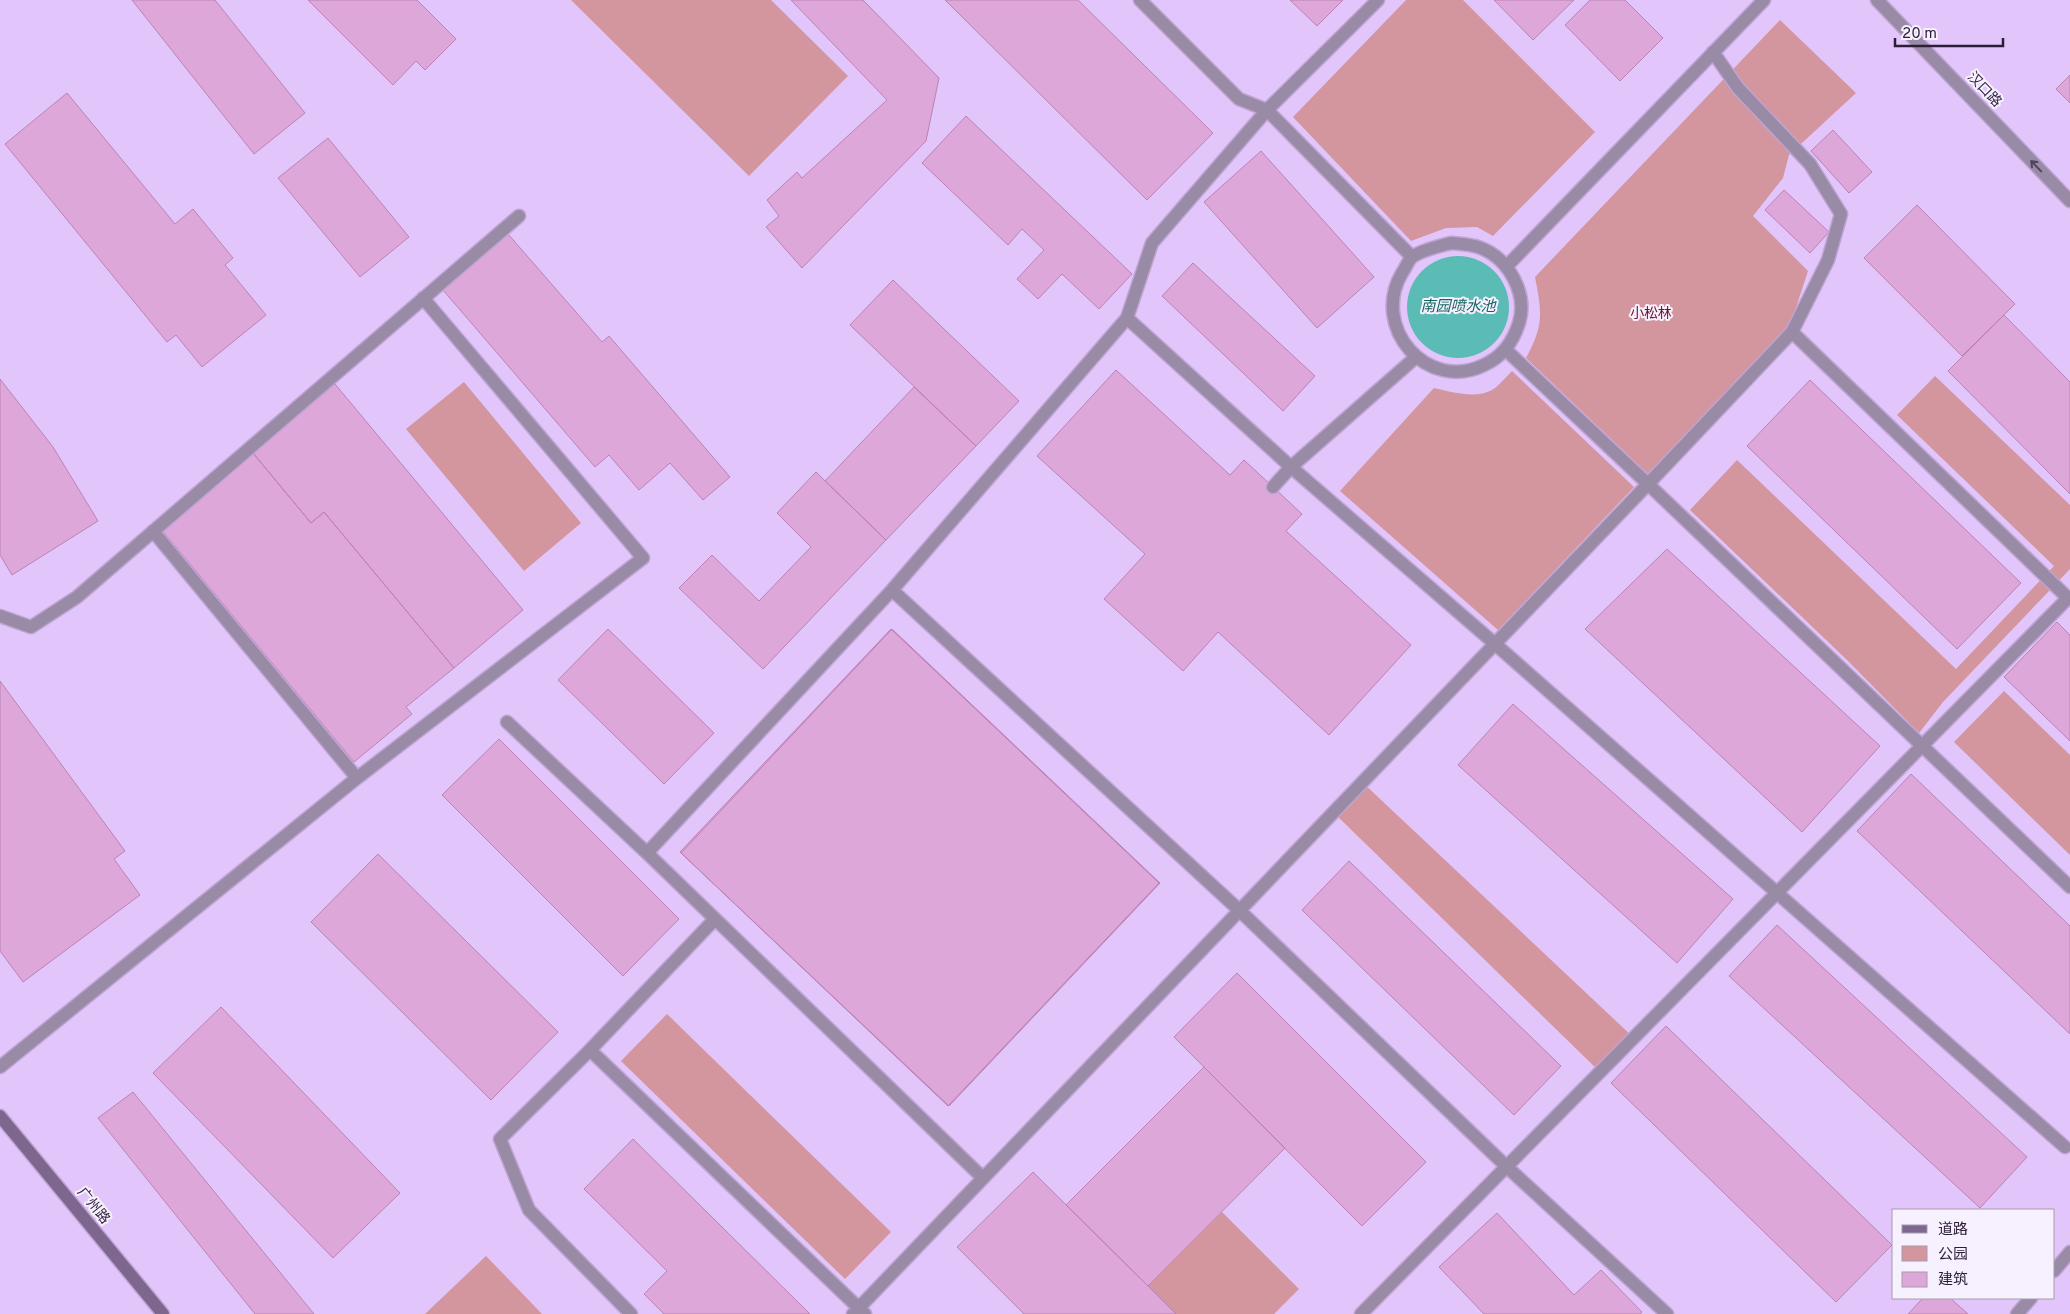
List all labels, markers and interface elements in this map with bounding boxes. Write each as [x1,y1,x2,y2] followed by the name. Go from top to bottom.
[1895,15,2002,47] scale bar
[1902,25,1937,44] text: 20 m
[1963,69,2005,111] street label: 汉口路
[2030,160,2042,173] one-way arrow
[1420,298,1497,317] water label: 南园喷水池
[1630,306,1672,323] park label: 小松林
[73,1184,114,1228] street label: 广州路
[1892,1209,2055,1299] legend
[1938,1221,1968,1240] text: 道路
[1938,1246,1968,1265] text: 公园
[1938,1271,1968,1290] text: 建筑

